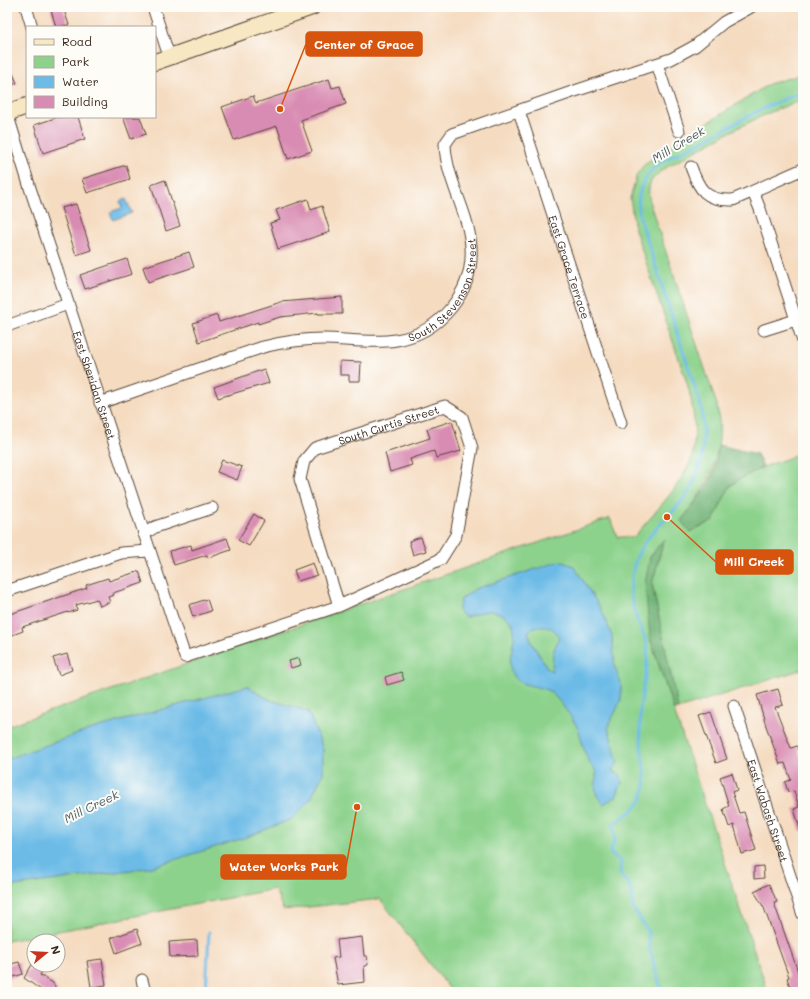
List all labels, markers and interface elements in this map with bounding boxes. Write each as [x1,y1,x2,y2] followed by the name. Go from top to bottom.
[26,26,156,118] legend
[306,32,422,56] callout: Center of Grace
[62,33,92,49] text: Road
[314,36,414,52] text: Center of Grace
[62,53,89,69] text: Park
[62,73,99,89] text: Water
[62,93,108,109] text: Building
[649,122,708,166] water label: Mill Creek
[546,213,594,321] street label: East Grace Terrace
[406,237,479,344] street label: South Stevenson Street
[70,329,120,441] street label: East Sheridan Street
[336,401,441,448] street label: South Curtis Street
[716,550,793,574] callout: Mill Creek
[724,553,784,569] text: Mill Creek
[745,757,793,864] street label: East Wabash Street
[61,786,122,826] water label: Mill Creek
[221,855,346,879] callout: Water Works Park
[229,858,339,874] text: Water Works Park
[26,933,66,973] north arrow
[48,943,64,956] text: N

